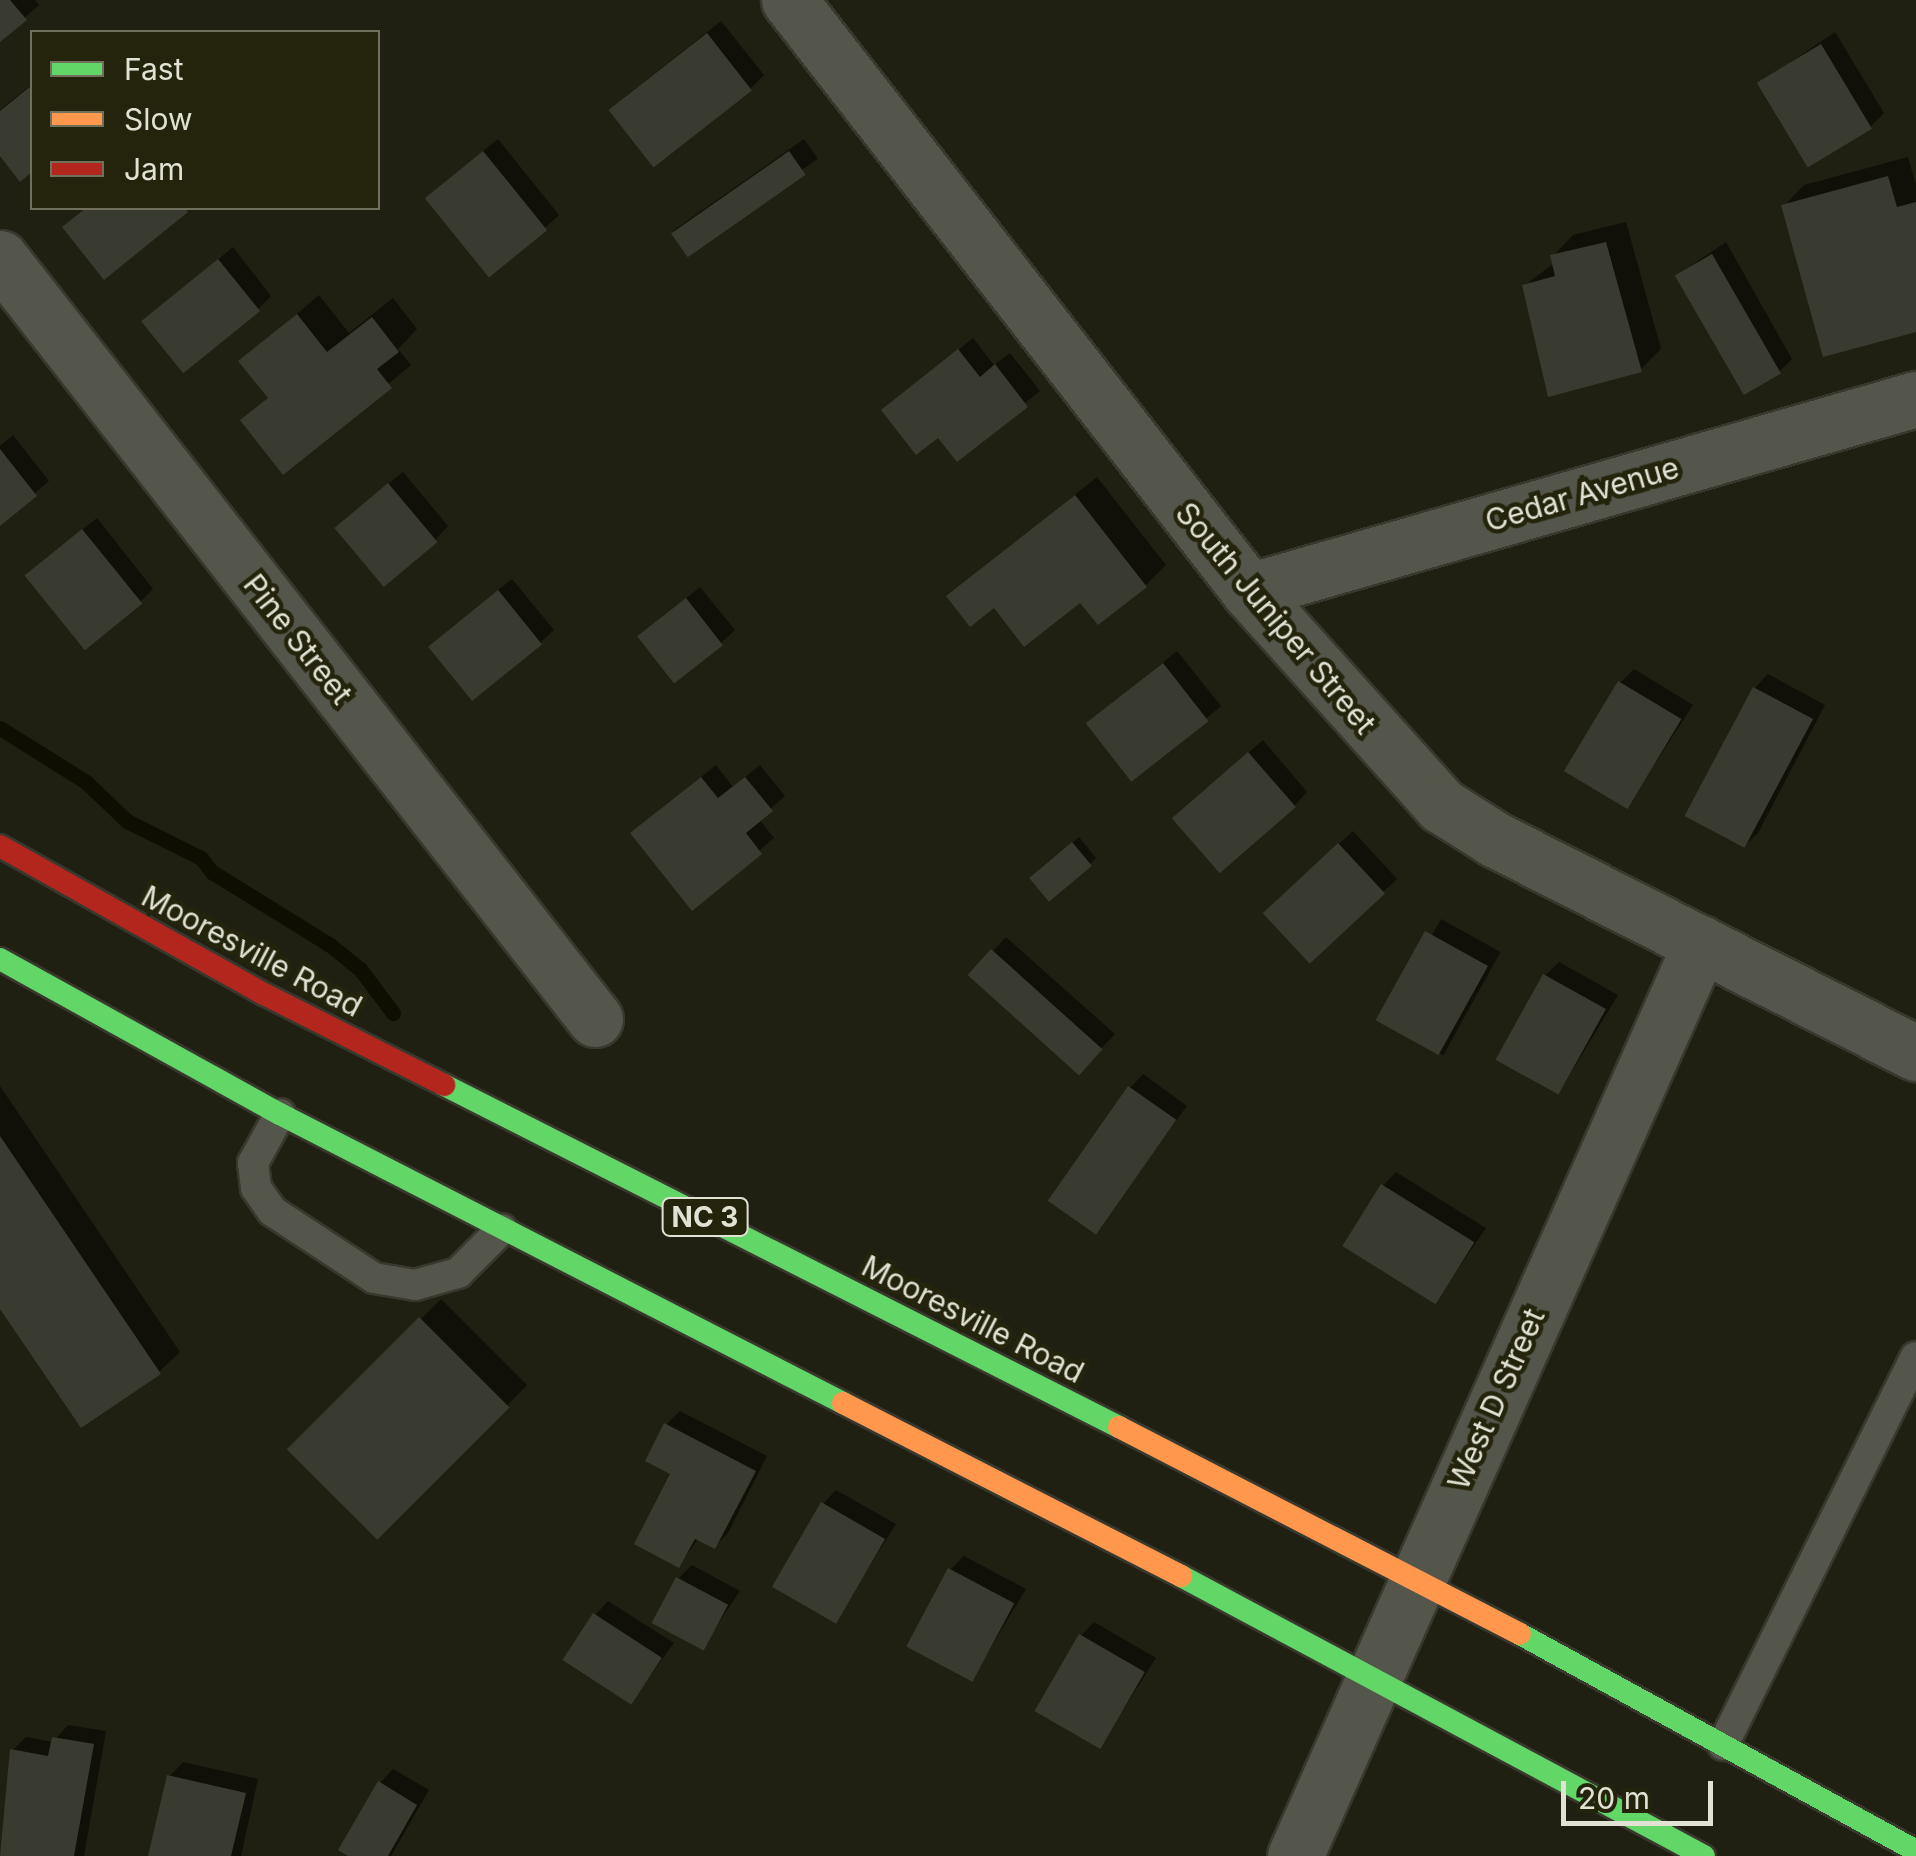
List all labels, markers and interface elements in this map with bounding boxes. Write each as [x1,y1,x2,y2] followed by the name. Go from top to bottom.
[30,30,380,210] legend
[124,51,183,87] text: Fast
[124,101,193,137] text: Slow
[124,151,184,187] text: Jam
[1481,449,1683,539] street label: Cedar Avenue
[1169,495,1383,741] street label: South Juniper Street
[236,567,360,711] street label: Pine Street
[136,878,368,1024] street label: Mooresville Road
[660,1194,750,1240] road number: NC 3
[856,1248,1090,1390] street label: Mooresville Road
[1440,1303,1552,1495] street label: West D Street
[1566,1761,1718,1823] scale bar
[1578,1780,1650,1816] text: 20 m

